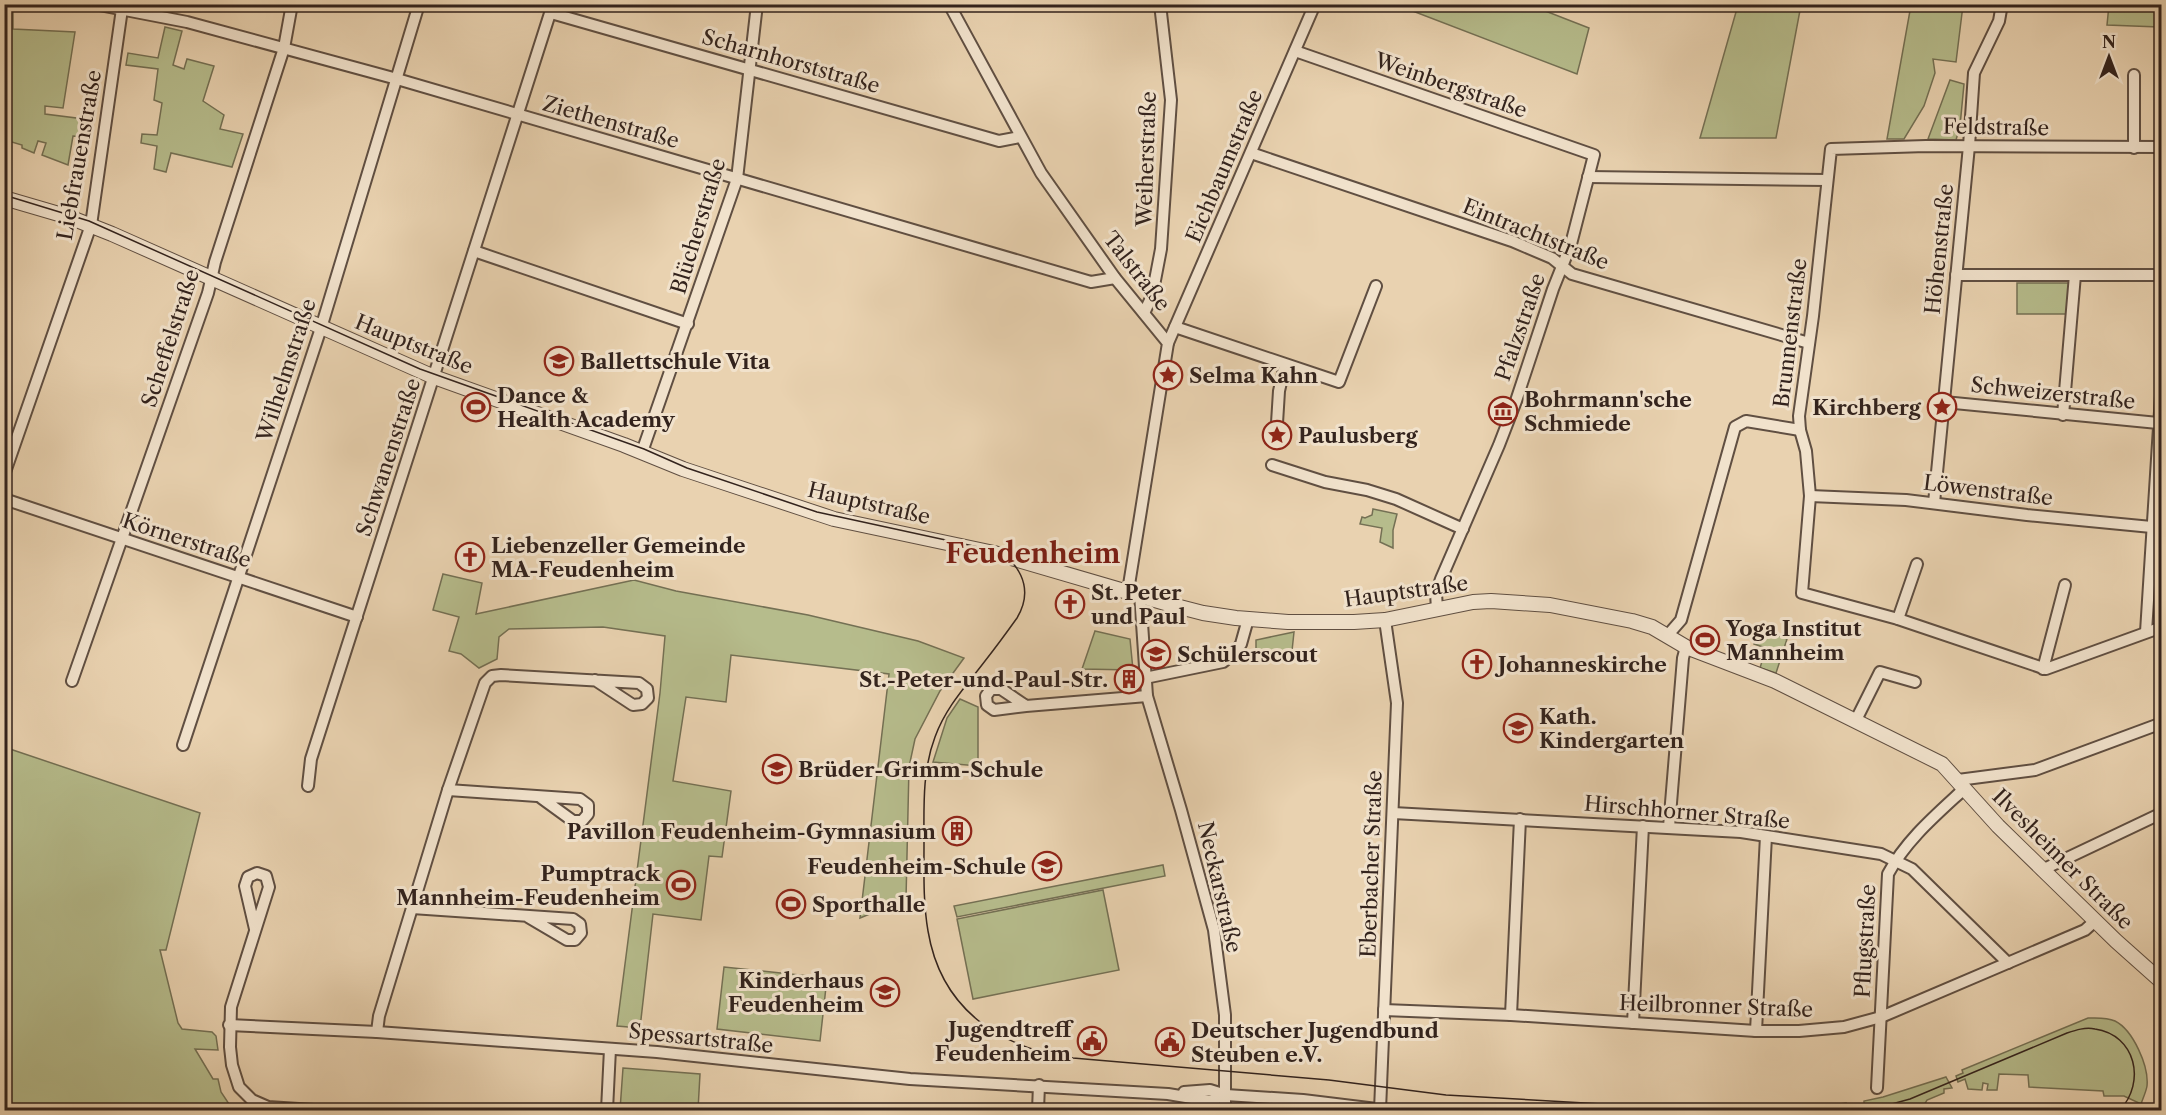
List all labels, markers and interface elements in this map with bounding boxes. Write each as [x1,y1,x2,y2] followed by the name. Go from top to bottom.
[699,24,883,98] street label: Scharnhorststraße
[2079,27,2139,87] north arrow
[2102,32,2116,52] text: N
[1371,47,1530,123] street label: Weinbergstraße
[52,68,106,242] street label: Liebfrauenstraße
[1180,86,1268,246] street label: Eichbaumstraße
[540,91,682,153] street label: Ziethenstraße
[1131,91,1161,228] street label: Weiherstraße
[1943,114,2049,140] street label: Feldstraße
[665,155,731,297] street label: Blücherstraße
[1920,183,1958,315] street label: Höhenstraße
[1459,193,1613,275] street label: Eintrachtstraße
[1098,226,1176,316] street label: Talstraße
[1768,257,1812,409] street label: Brunnenstraße
[136,266,204,410] street label: Scheffelstraße
[1490,270,1550,384] street label: Pfalzstraße
[251,295,321,446] street label: Wilhelmstraße
[351,309,477,379] street label: Hauptstraße
[543,345,575,377] school or university icon: Ballettschule Vita
[580,349,771,374] place label: Ballettschule Vita
[1152,359,1184,391] place icon: Selma Kahn
[1189,363,1319,388] place label: Selma Kahn
[1970,372,2136,414] street label: Schweizerstraße
[351,375,425,539] street label: Schwanenstraße
[497,383,676,432] place label: Dance & Health Academy
[1524,387,1692,436] place label: Bohrmann'sche Schmiede
[460,391,492,423] sports icon: Dance & Health Academy
[1926,391,1958,423] place icon: Kirchberg
[1487,395,1519,427] museum icon: Bohrmann'sche Schmiede
[1812,395,1922,420] place label: Kirchberg
[1261,419,1293,451] place icon: Paulusberg
[1298,423,1418,448] place label: Paulusberg
[1922,470,2054,510] street label: Löwenstraße
[805,477,933,529] street label: Hauptstraße
[120,507,254,573] street label: Körnerstraße
[491,533,745,582] place label: Liebenzeller Gemeinde MA-Feudenheim
[945,537,1121,570] district label: Feudenheim
[454,541,486,573] church icon: Liebenzeller Gemeinde MA-Feudenheim
[1342,570,1470,612] street label: Hauptstraße
[1091,580,1186,629] place label: St. Peter und Paul
[1054,588,1086,620] church icon: St. Peter und Paul
[1725,616,1862,665] place label: Yoga Institut Mannheim
[1689,624,1721,656] sports icon: Yoga Institut Mannheim
[1140,638,1172,670] school or university icon: Schülerscout
[1177,642,1318,667] place label: Schülerscout
[1461,648,1493,680] church icon: Johanneskirche
[1494,652,1667,677] place label: Johanneskirche
[1113,663,1145,695] building icon: St.-Peter-und-Paul-Str.
[859,667,1108,692] place label: St.-Peter-und-Paul-Str.
[1539,704,1685,753] place label: Kath. Kindergarten
[1502,712,1534,744] school or university icon: Kath. Kindergarten
[761,753,793,785] school or university icon: Brüder-Grimm-Schule
[798,757,1043,782] place label: Brüder-Grimm-Schule
[1355,770,1387,958] street label: Eberbacher Straße
[1988,784,2138,934] street label: Ilvesheimer Straße
[1583,791,1791,833] street label: Hirschhorner Straße
[941,815,973,847] building icon: Pavillon Feudenheim-Gymnasium
[567,819,936,844] place label: Pavillon Feudenheim-Gymnasium
[1193,819,1247,955] street label: Neckarstraße
[1031,850,1063,882] school or university icon: Feudenheim-Schule
[807,854,1026,879] place label: Feudenheim-Schule
[396,861,661,910] place label: Pumptrack Mannheim-Feudenheim
[665,869,697,901] sports icon: Pumptrack Mannheim-Feudenheim
[1850,884,1880,998] street label: Pflugstraße
[775,888,807,920] sports icon: Sporthalle
[812,892,925,917] place label: Sporthalle
[728,968,864,1017] place label: Kinderhaus Feudenheim
[869,976,901,1008] school or university icon: Kinderhaus Feudenheim
[1618,990,1814,1022] street label: Heilbronner Straße
[935,1017,1074,1066] place label: Jugendtreff Feudenheim
[627,1018,775,1058] street label: Spessartstraße
[1191,1018,1439,1067] place label: Deutscher Jugendbund Steuben e.V.
[1076,1025,1108,1057] public building icon: Jugendtreff Feudenheim
[1154,1026,1186,1058] public building icon: Deutscher Jugendbund Steuben e.V.

